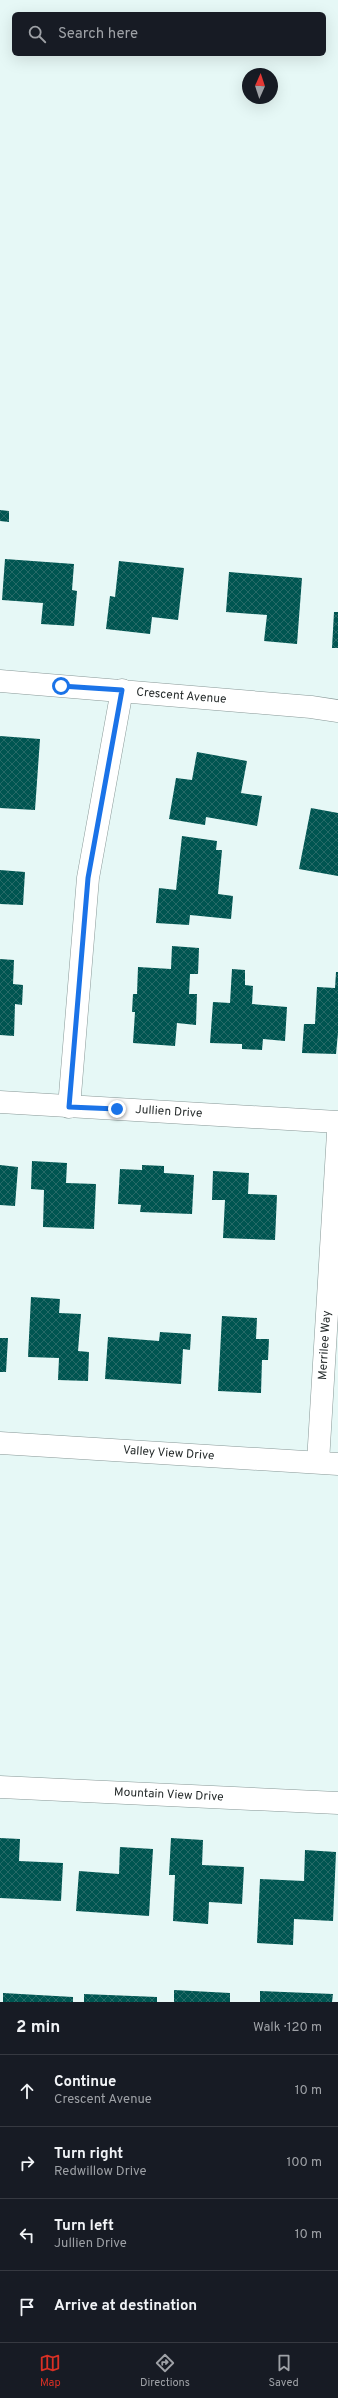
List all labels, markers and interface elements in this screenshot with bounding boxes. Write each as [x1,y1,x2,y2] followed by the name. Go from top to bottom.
[12,12,326,56] search box
[26,23,48,45] icon: search
[58,25,138,44] text: Search here
[242,68,278,104] north arrow
[52,677,70,695] route start
[136,684,227,708] street label: Crescent Avenue
[108,1100,126,1118] route end
[135,1102,203,1122] street label: Jullien Drive
[315,1310,335,1381] street label: Merrilee Way
[122,1443,215,1464] street label: Valley View Drive
[114,1784,224,1806] street label: Mountain View Drive
[16,2017,60,2039] text: 2 min
[253,2020,322,2036] text: Walk · 120 m
[54,2073,116,2092] text: Continue
[16,2080,38,2102] icon: ahead
[295,2083,322,2099] text: 10 m
[54,2092,152,2108] text: Crescent Avenue
[54,2145,123,2164] text: Turn right
[16,2152,38,2174] icon: right
[286,2155,322,2171] text: 100 m
[54,2164,147,2180] text: Redwillow Drive
[54,2217,114,2236] text: Turn left
[16,2224,38,2246] icon: left
[295,2227,322,2243] text: 10 m
[54,2236,127,2252] text: Jullien Drive
[16,2296,38,2318] icon: arrive
[54,2297,197,2316] text: Arrive at destination
[39,2352,61,2390] tab: Map
[140,2352,190,2390] tab: Directions
[268,2352,299,2390] tab: Saved

